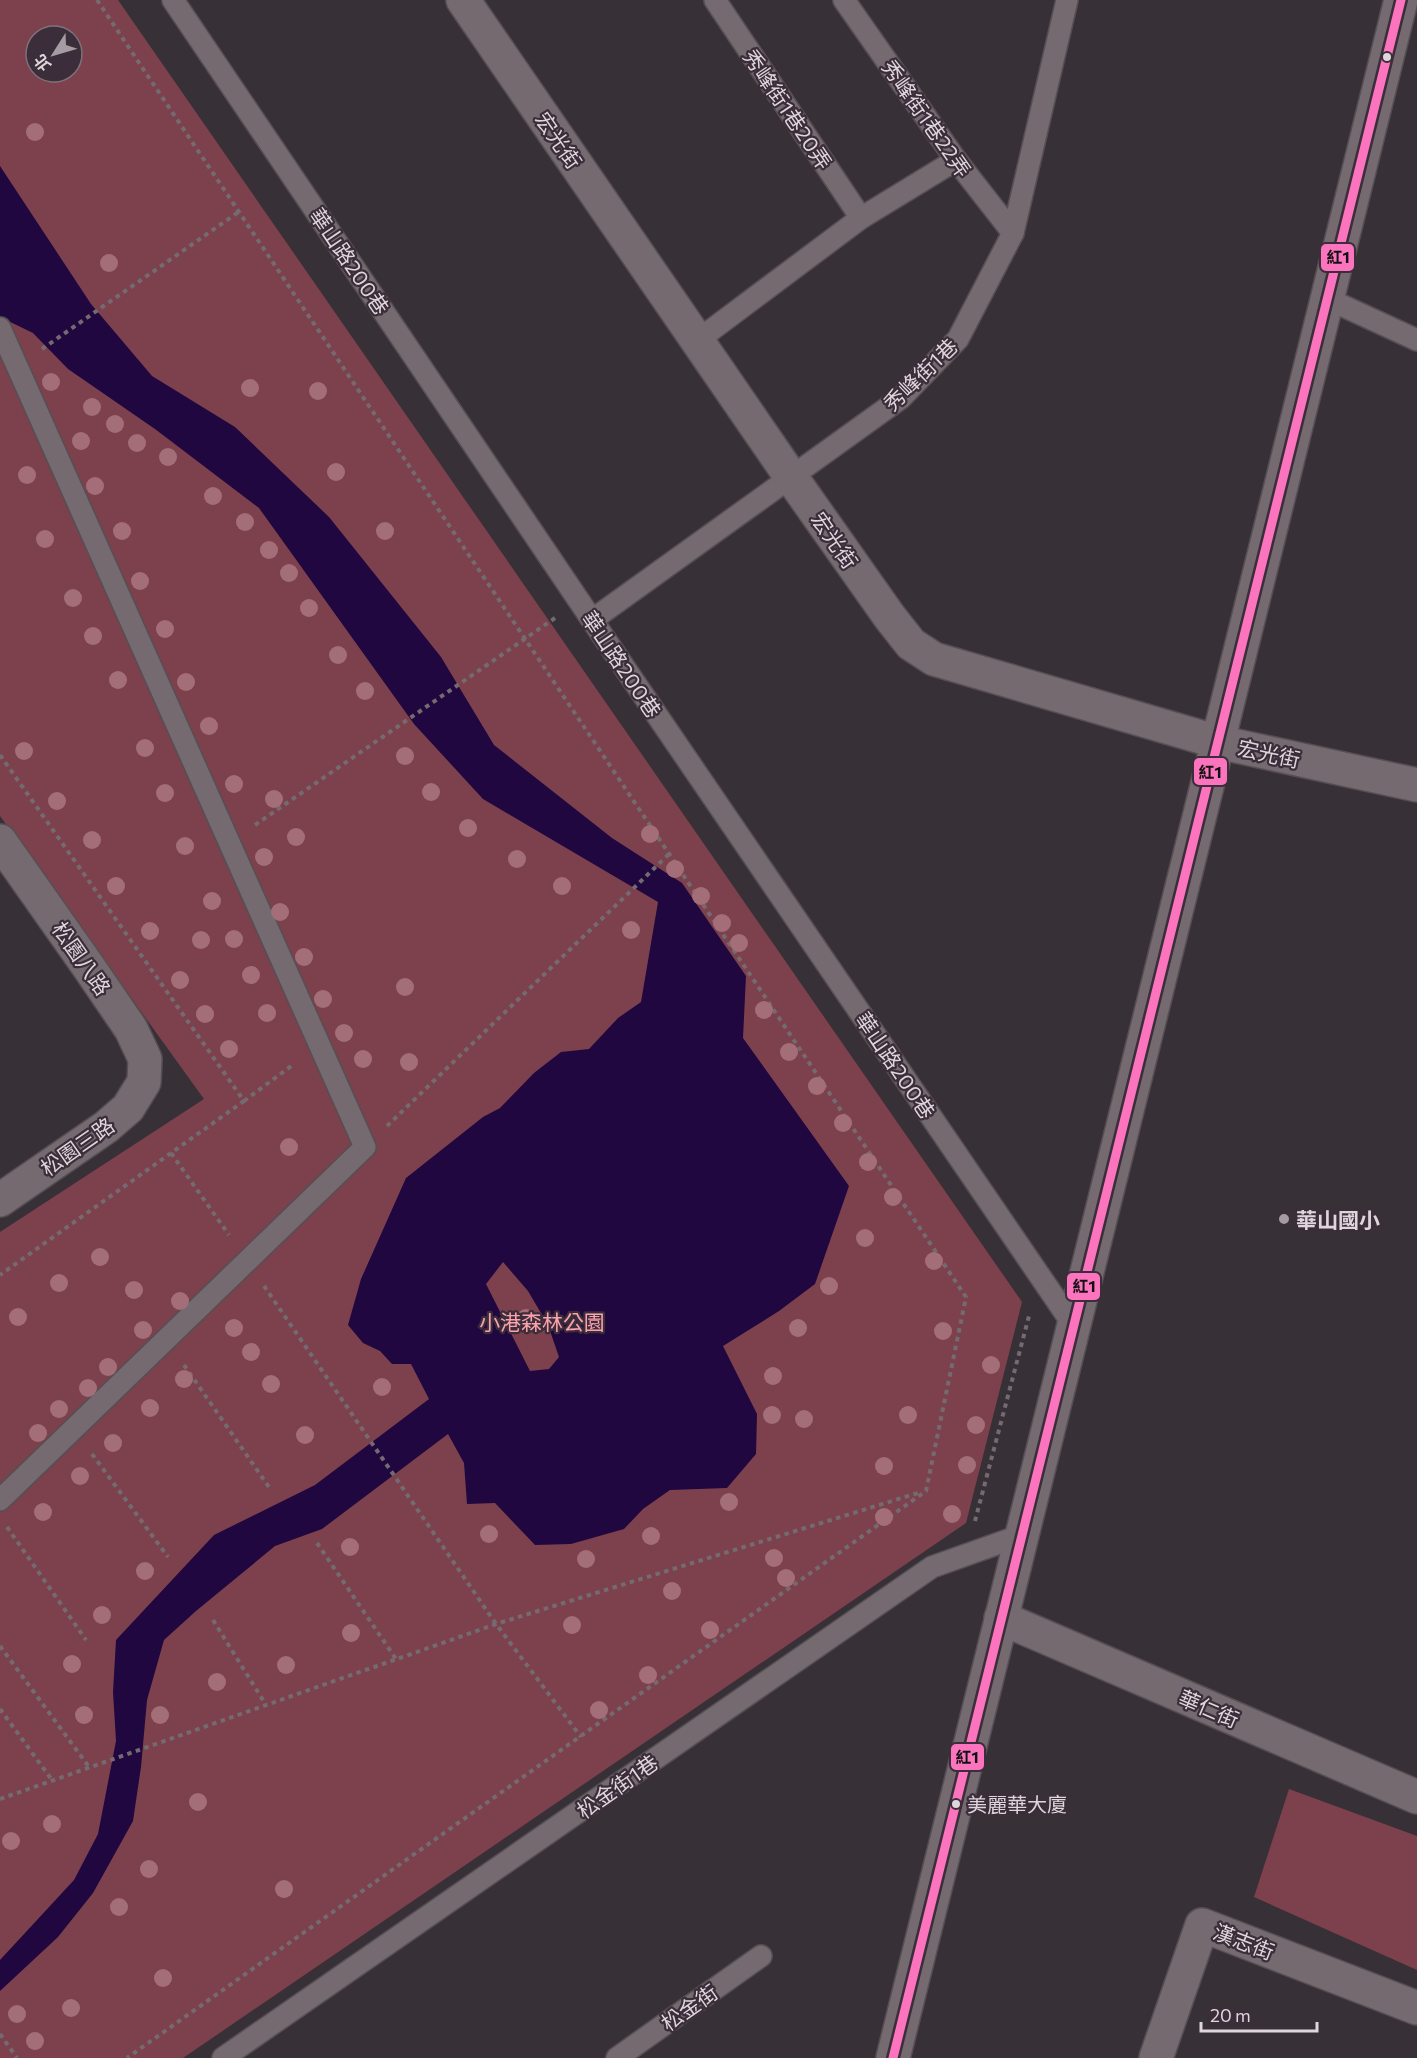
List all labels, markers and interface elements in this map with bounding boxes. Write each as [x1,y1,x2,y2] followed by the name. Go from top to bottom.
[24,24,84,84] north arrow
[739,44,837,174] street label: 秀峰街1巷20弄
[29,51,54,75] text: 北
[1381,51,1393,63] unlabelled marker
[877,55,977,181] street label: 秀峰街1巷22弄
[531,107,587,173] street label: 宏光街
[305,203,395,319] street label: 華山路200巷
[1320,243,1355,272] line badge: 紅1
[1326,247,1350,266] text: 紅1
[878,333,962,415] street label: 秀峰街1巷
[807,507,863,573] street label: 宏光街
[577,606,667,722] street label: 華山路200巷
[1236,734,1302,772] street label: 宏光街
[1193,757,1228,786] line badge: 紅1
[1198,762,1222,781] text: 紅1
[48,916,116,1000] street label: 松園八路
[851,1007,941,1123] street label: 華山路200巷
[35,1112,119,1180] street label: 松園三路
[1296,1207,1380,1232] place label: 華山國小
[1277,1212,1291,1226] marker: 華山國小
[1066,1272,1101,1301] line badge: 紅1
[1072,1276,1096,1295] text: 紅1
[479,1309,605,1334] park label: 小港森林公園
[1175,1684,1243,1732] street label: 華仁街
[950,1743,985,1771] line badge: 紅1
[955,1747,979,1766] text: 紅1
[572,1749,662,1823] street label: 松金街1巷
[967,1792,1067,1816] place label: 美麗華大廈
[950,1798,962,1810] marker: 美麗華大廈
[1210,1918,1278,1964] street label: 漢志街
[656,1979,722,2035] street label: 松金街
[1201,1995,1316,2033] scale bar
[1210,2004,1251,2026] text: 20 m

